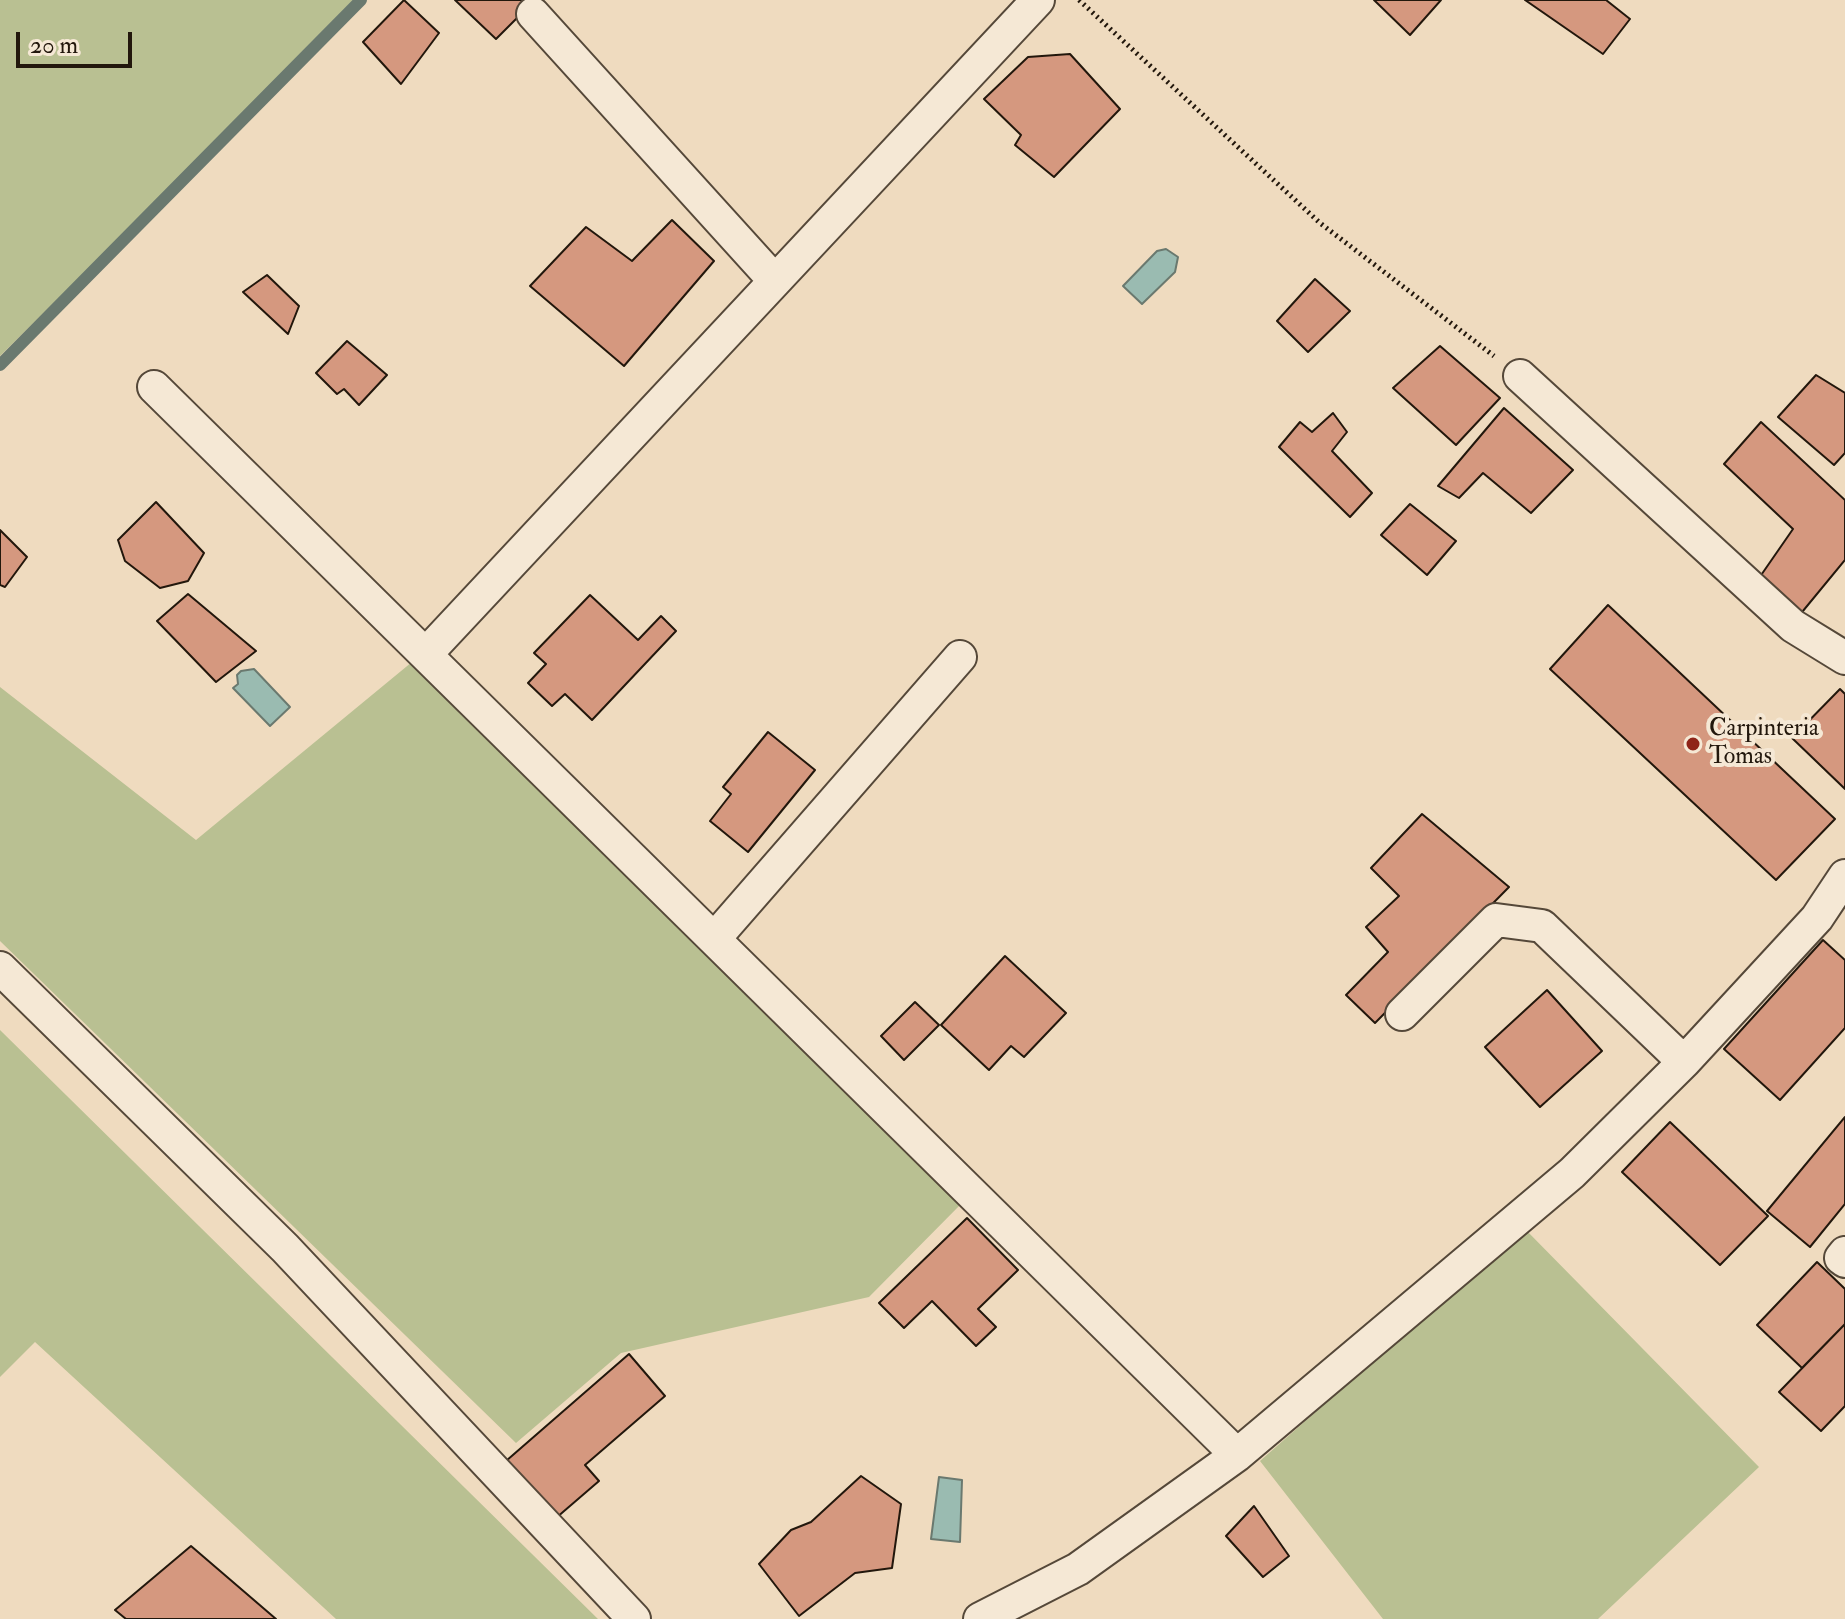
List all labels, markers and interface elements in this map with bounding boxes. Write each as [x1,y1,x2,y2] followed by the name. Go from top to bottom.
[20,16,136,66] scale bar
[30,30,78,61] text: 20 m
[1709,716,1819,772] place label: Carpinteria Tomas
[1684,735,1702,753] marker: Carpinteria Tomas

